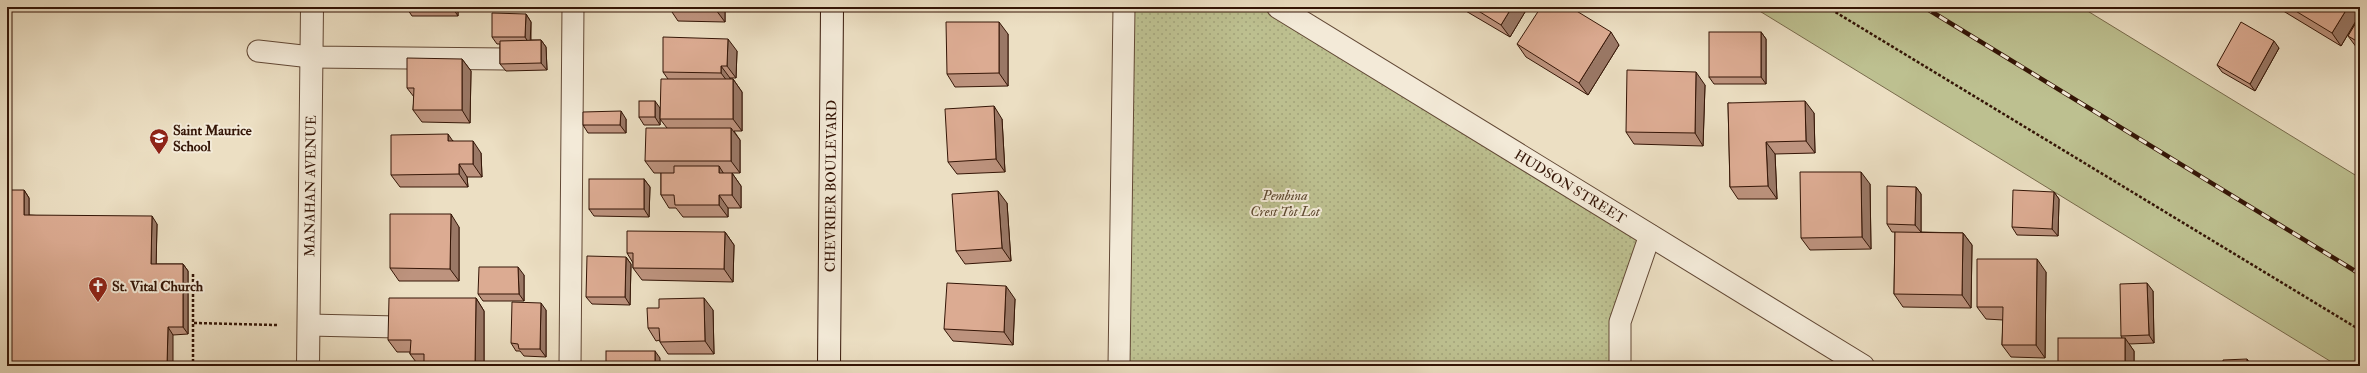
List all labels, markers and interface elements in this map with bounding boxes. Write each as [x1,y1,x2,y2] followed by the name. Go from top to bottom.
[821,100,840,272] street label: CHEVRIER BOULEVARD
[301,115,319,257] street label: MANAHAN AVENUE
[173,122,252,155] place label: Saint Maurice School
[148,127,170,155] school or university icon: Saint Maurice School
[1511,146,1630,227] street label: HUDSON STREET
[1250,187,1321,220] park label: Pembina Crest Tot Lot
[87,275,109,303] church icon: St. Vital Church
[112,278,204,295] place label: St. Vital Church

